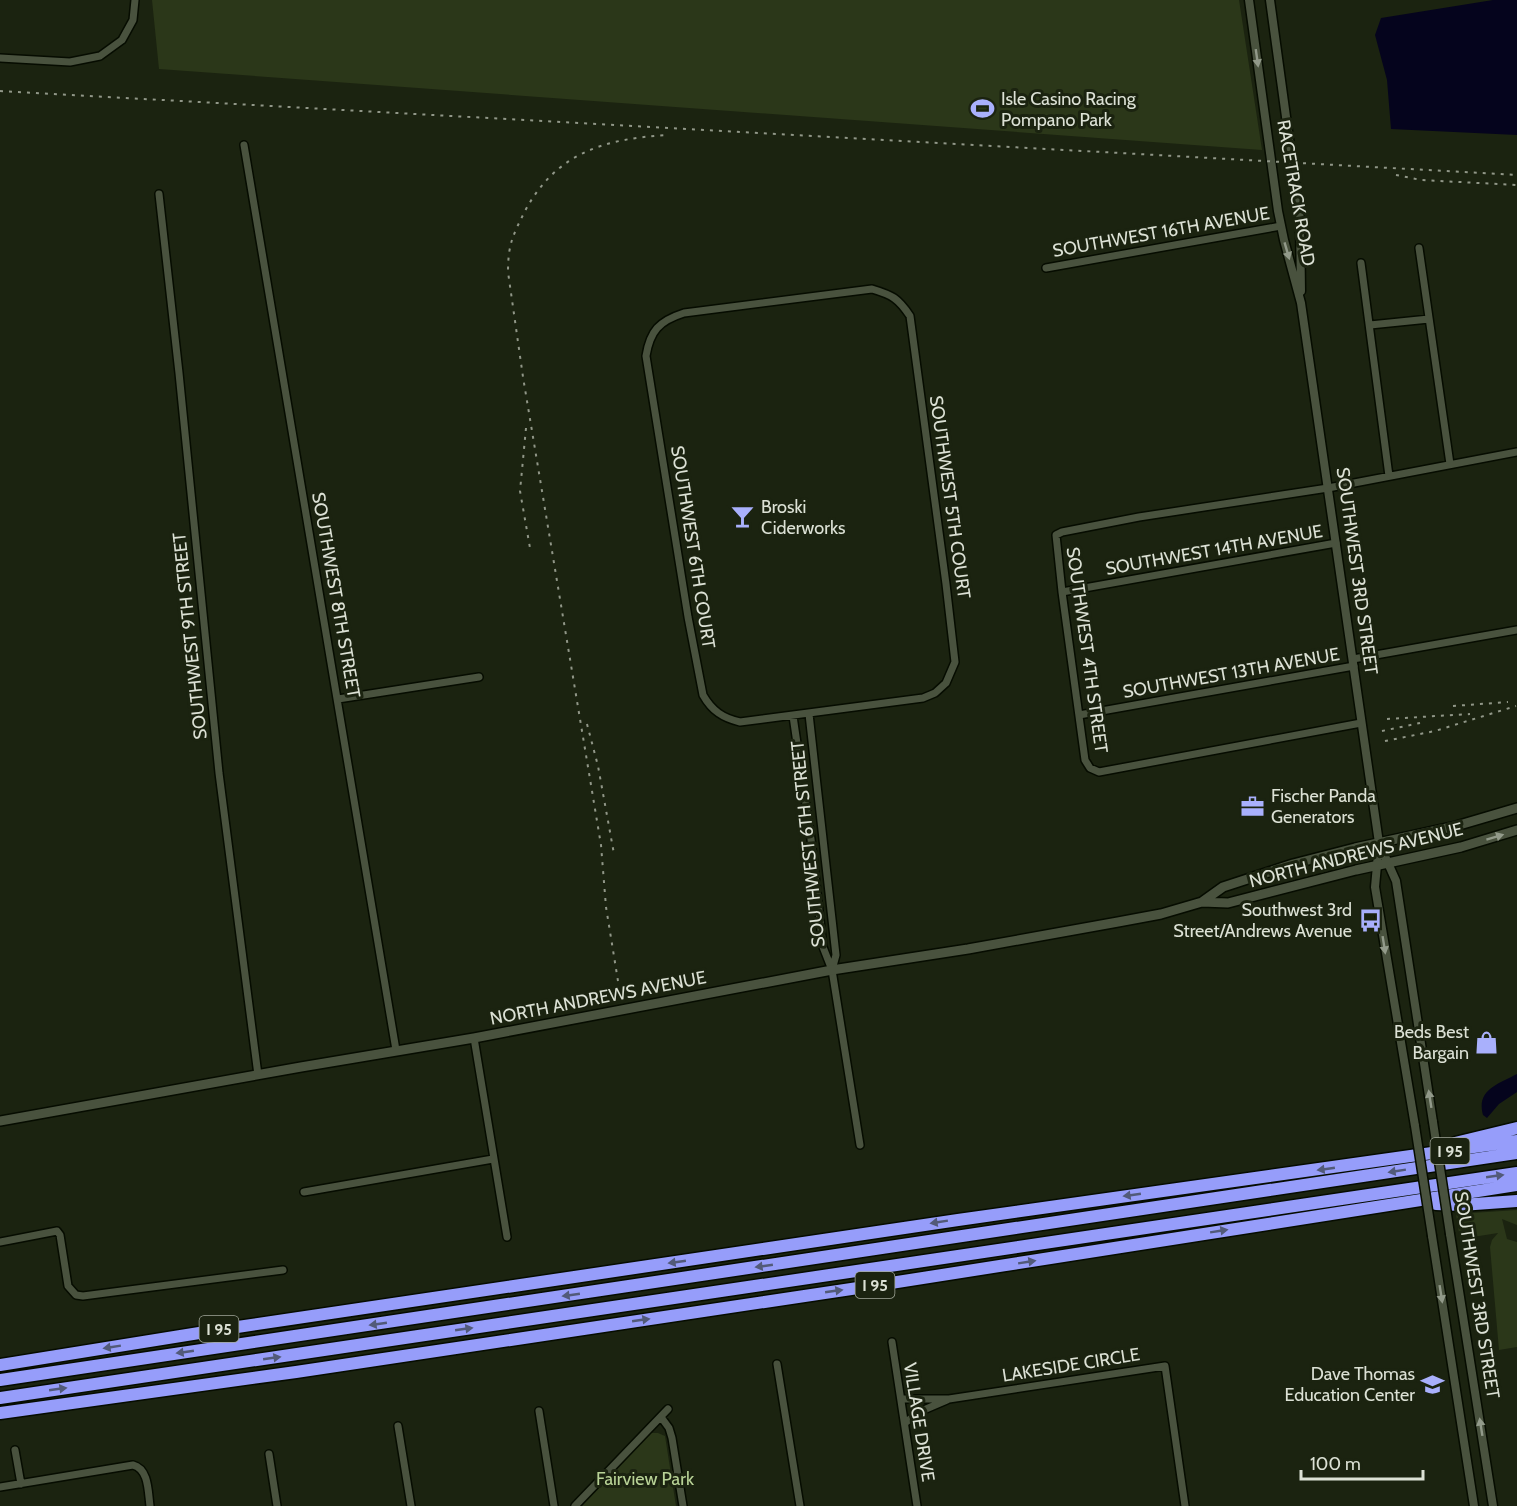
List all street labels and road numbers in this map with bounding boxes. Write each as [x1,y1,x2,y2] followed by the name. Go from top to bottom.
[1272,118,1320,268] street label: RACETRACK ROAD
[1051,202,1271,262] street label: SOUTHWEST 16TH AVENUE
[925,394,975,600] street label: SOUTHWEST 5TH COURT
[666,444,720,650] street label: SOUTHWEST 6TH COURT
[1332,466,1382,676] street label: SOUTHWEST 3RD STREET
[307,490,365,700] street label: SOUTHWEST 8TH STREET
[1104,520,1324,580] street label: SOUTHWEST 14TH AVENUE
[168,531,212,741] street label: SOUTHWEST 9TH STREET
[1062,546,1112,755] street label: SOUTHWEST 4TH STREET
[1121,643,1341,703] street label: SOUTHWEST 13TH AVENUE
[786,739,830,948] street label: SOUTHWEST 6TH STREET
[1247,818,1465,892] street label: NORTH ANDREWS AVENUE
[488,966,708,1030] street label: NORTH ANDREWS AVENUE
[1430,1138,1470,1164] road number: I 95
[1450,1190,1504,1400] street label: SOUTHWEST 3RD STREET
[856,1272,894,1298] road number: I 95
[200,1316,238,1342] road number: I 95
[1001,1343,1141,1387] street label: LAKESIDE CIRCLE
[899,1361,939,1483] street label: VILLAGE DRIVE

